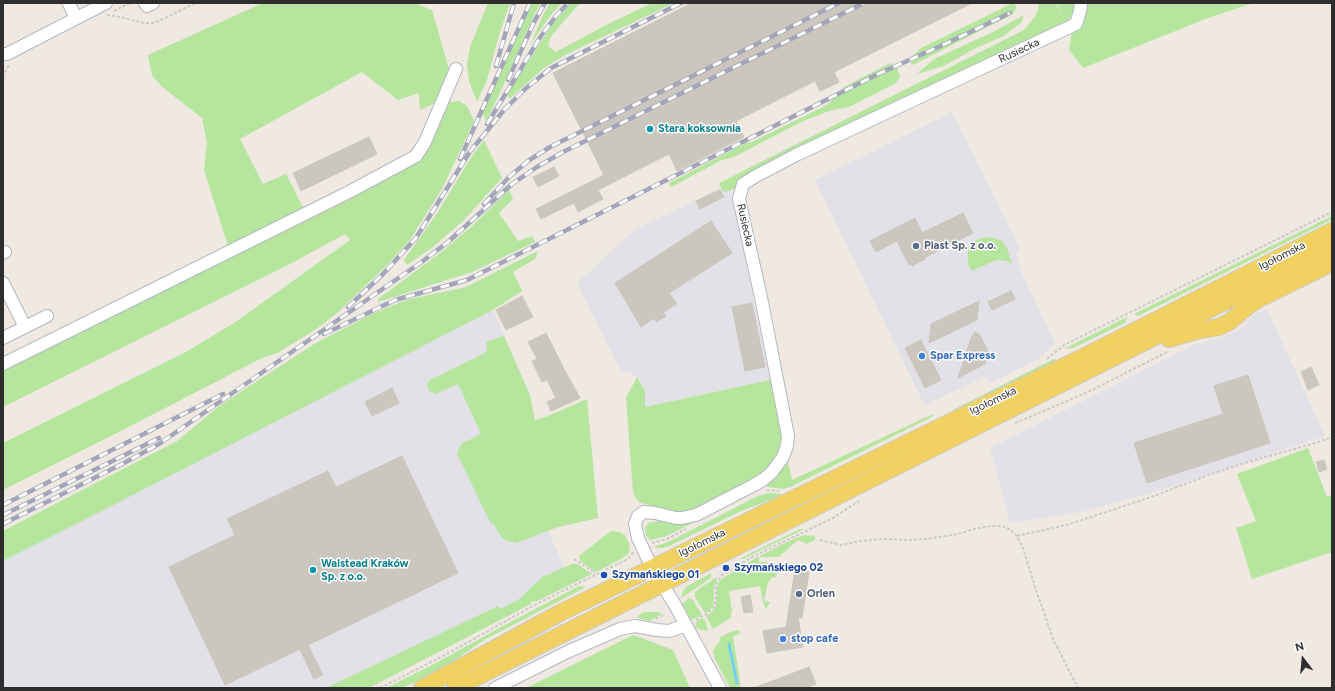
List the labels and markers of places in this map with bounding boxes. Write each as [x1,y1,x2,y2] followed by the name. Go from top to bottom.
[658,122,741,136] place label: Stara koksownia
[645,124,655,134] marker: Stara koksownia
[924,239,996,253] place label: Piast Sp. z o.o.
[911,241,921,251] marker: Piast Sp. z o.o.
[930,349,995,363] place label: Spar Express
[917,351,927,361] marker: Spar Express
[321,557,409,583] place label: Walstead Kraków Sp. z o.o.
[734,561,823,575] place label: Szymańskiego 02
[721,563,731,573] marker: Szymańskiego 02
[308,565,318,575] marker: Walstead Kraków Sp. z o.o.
[612,568,699,582] place label: Szymańskiego 01
[599,570,609,580] marker: Szymańskiego 01
[807,587,835,601] place label: Orlen
[794,589,804,599] marker: Orlen
[791,632,838,646] place label: stop cafe
[778,634,788,644] marker: stop cafe

